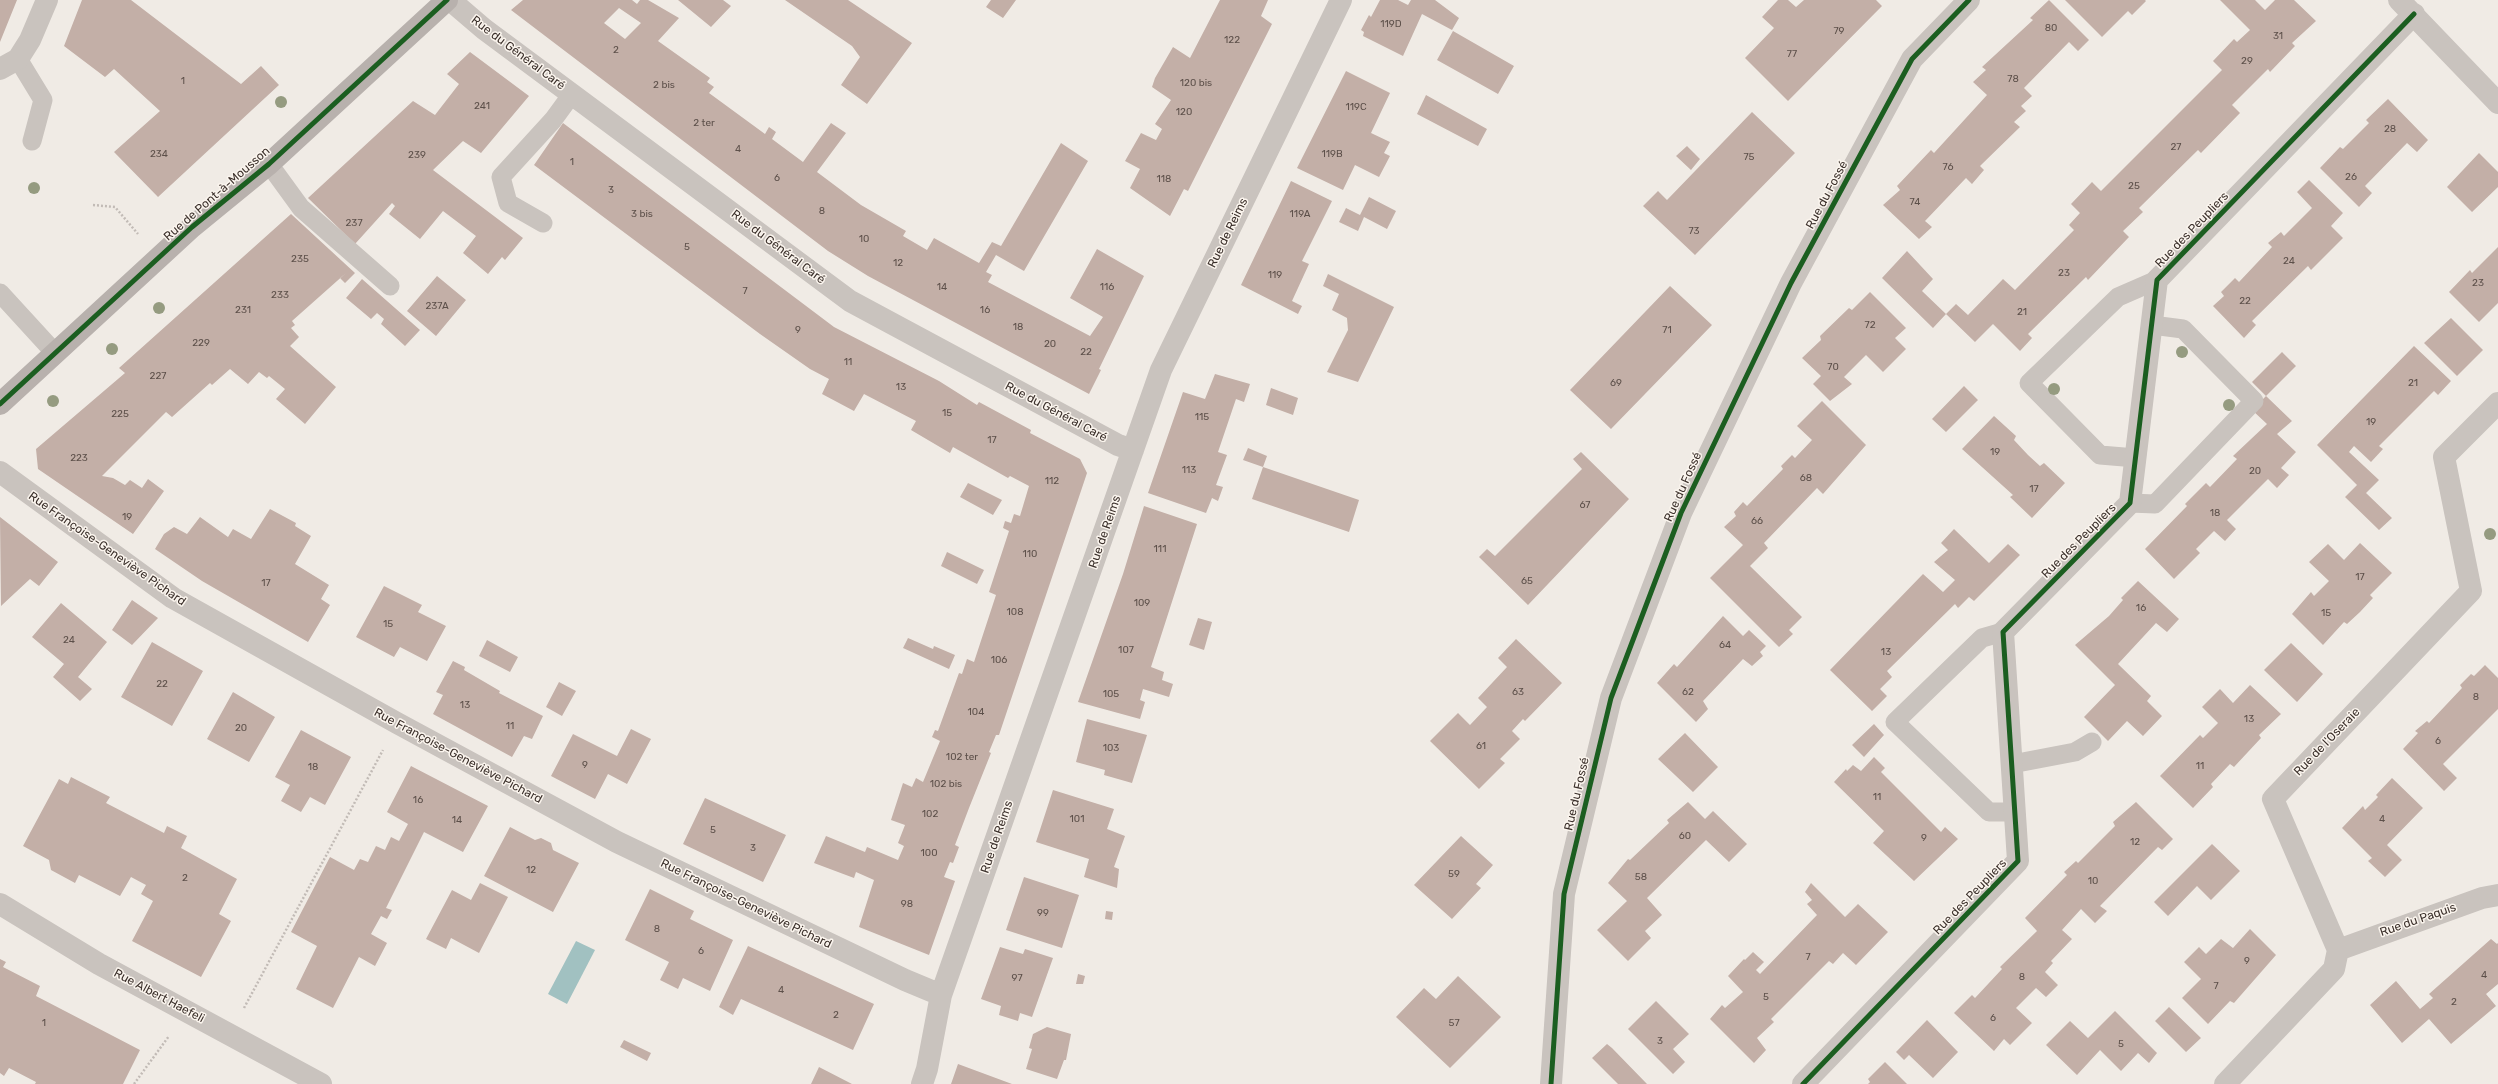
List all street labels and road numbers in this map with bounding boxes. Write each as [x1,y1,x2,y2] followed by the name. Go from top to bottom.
[468,13,568,93] street label: Rue du Général Caré
[161,144,273,244] street label: Rue de Pont-à-Mousson
[1803,159,1851,231] street label: Rue du Fossé
[2152,189,2232,271] street label: Rue des Peupliers
[1205,196,1251,270] street label: Rue de Reims
[728,207,828,287] street label: Rue du Général Caré
[1002,379,1110,445] street label: Rue du Général Caré
[1661,450,1705,524] street label: Rue du Fossé
[26,489,188,609] street label: Rue Françoise-Geneviève Pichard
[1086,494,1124,570] street label: Rue de Reims
[2039,501,2119,581] street label: Rue des Peupliers
[371,705,545,807] street label: Rue Françoise-Geneviève Pichard
[2291,705,2363,779] street label: Rue de l'Oseraie
[1562,756,1592,832] street label: Rue du Fossé
[978,799,1016,875] street label: Rue de Reims
[658,856,834,952] street label: Rue Françoise-Geneviève Pichard
[1930,856,2010,938] street label: Rue des Peupliers
[2378,900,2458,940] street label: Rue du Paquis
[111,966,207,1026] street label: Rue Albert Haefeli

